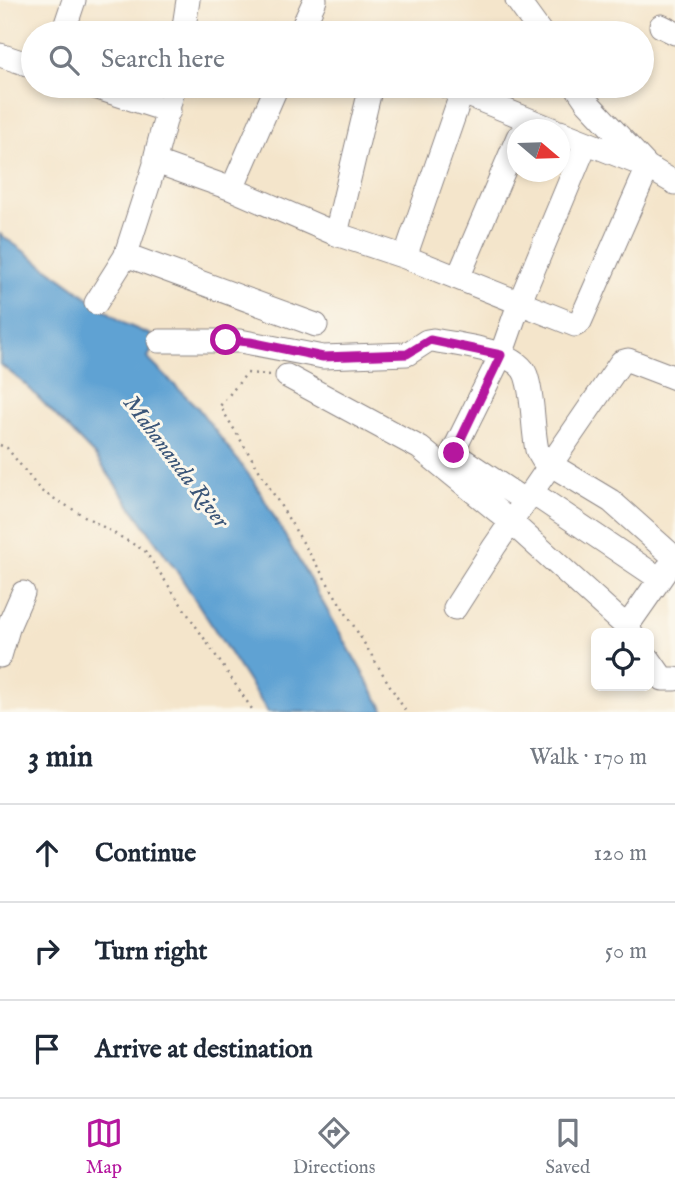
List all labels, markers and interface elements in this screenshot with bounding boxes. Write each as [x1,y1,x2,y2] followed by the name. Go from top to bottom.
[21,21,654,98] search box
[45,41,83,79] icon: search
[101,43,225,76] text: Search here
[507,119,570,182] north arrow
[210,324,241,355] route start
[116,390,236,535] water label: Mahananda River
[438,437,469,468] route end
[591,628,654,691] map controls
[591,628,654,691] button: locate
[28,739,93,777] text: 3 min
[529,743,647,772] text: Walk · 170 m
[28,834,66,872] icon: ahead
[95,837,196,870] text: Continue
[594,839,647,868] text: 120 m
[28,932,66,970] icon: right
[95,935,208,968] text: Turn right
[605,937,647,966] text: 50 m
[28,1030,66,1068] icon: arrive
[95,1033,313,1066] text: Arrive at destination
[85,1114,123,1180] tab: Map
[293,1114,375,1180] tab: Directions
[545,1114,590,1180] tab: Saved

